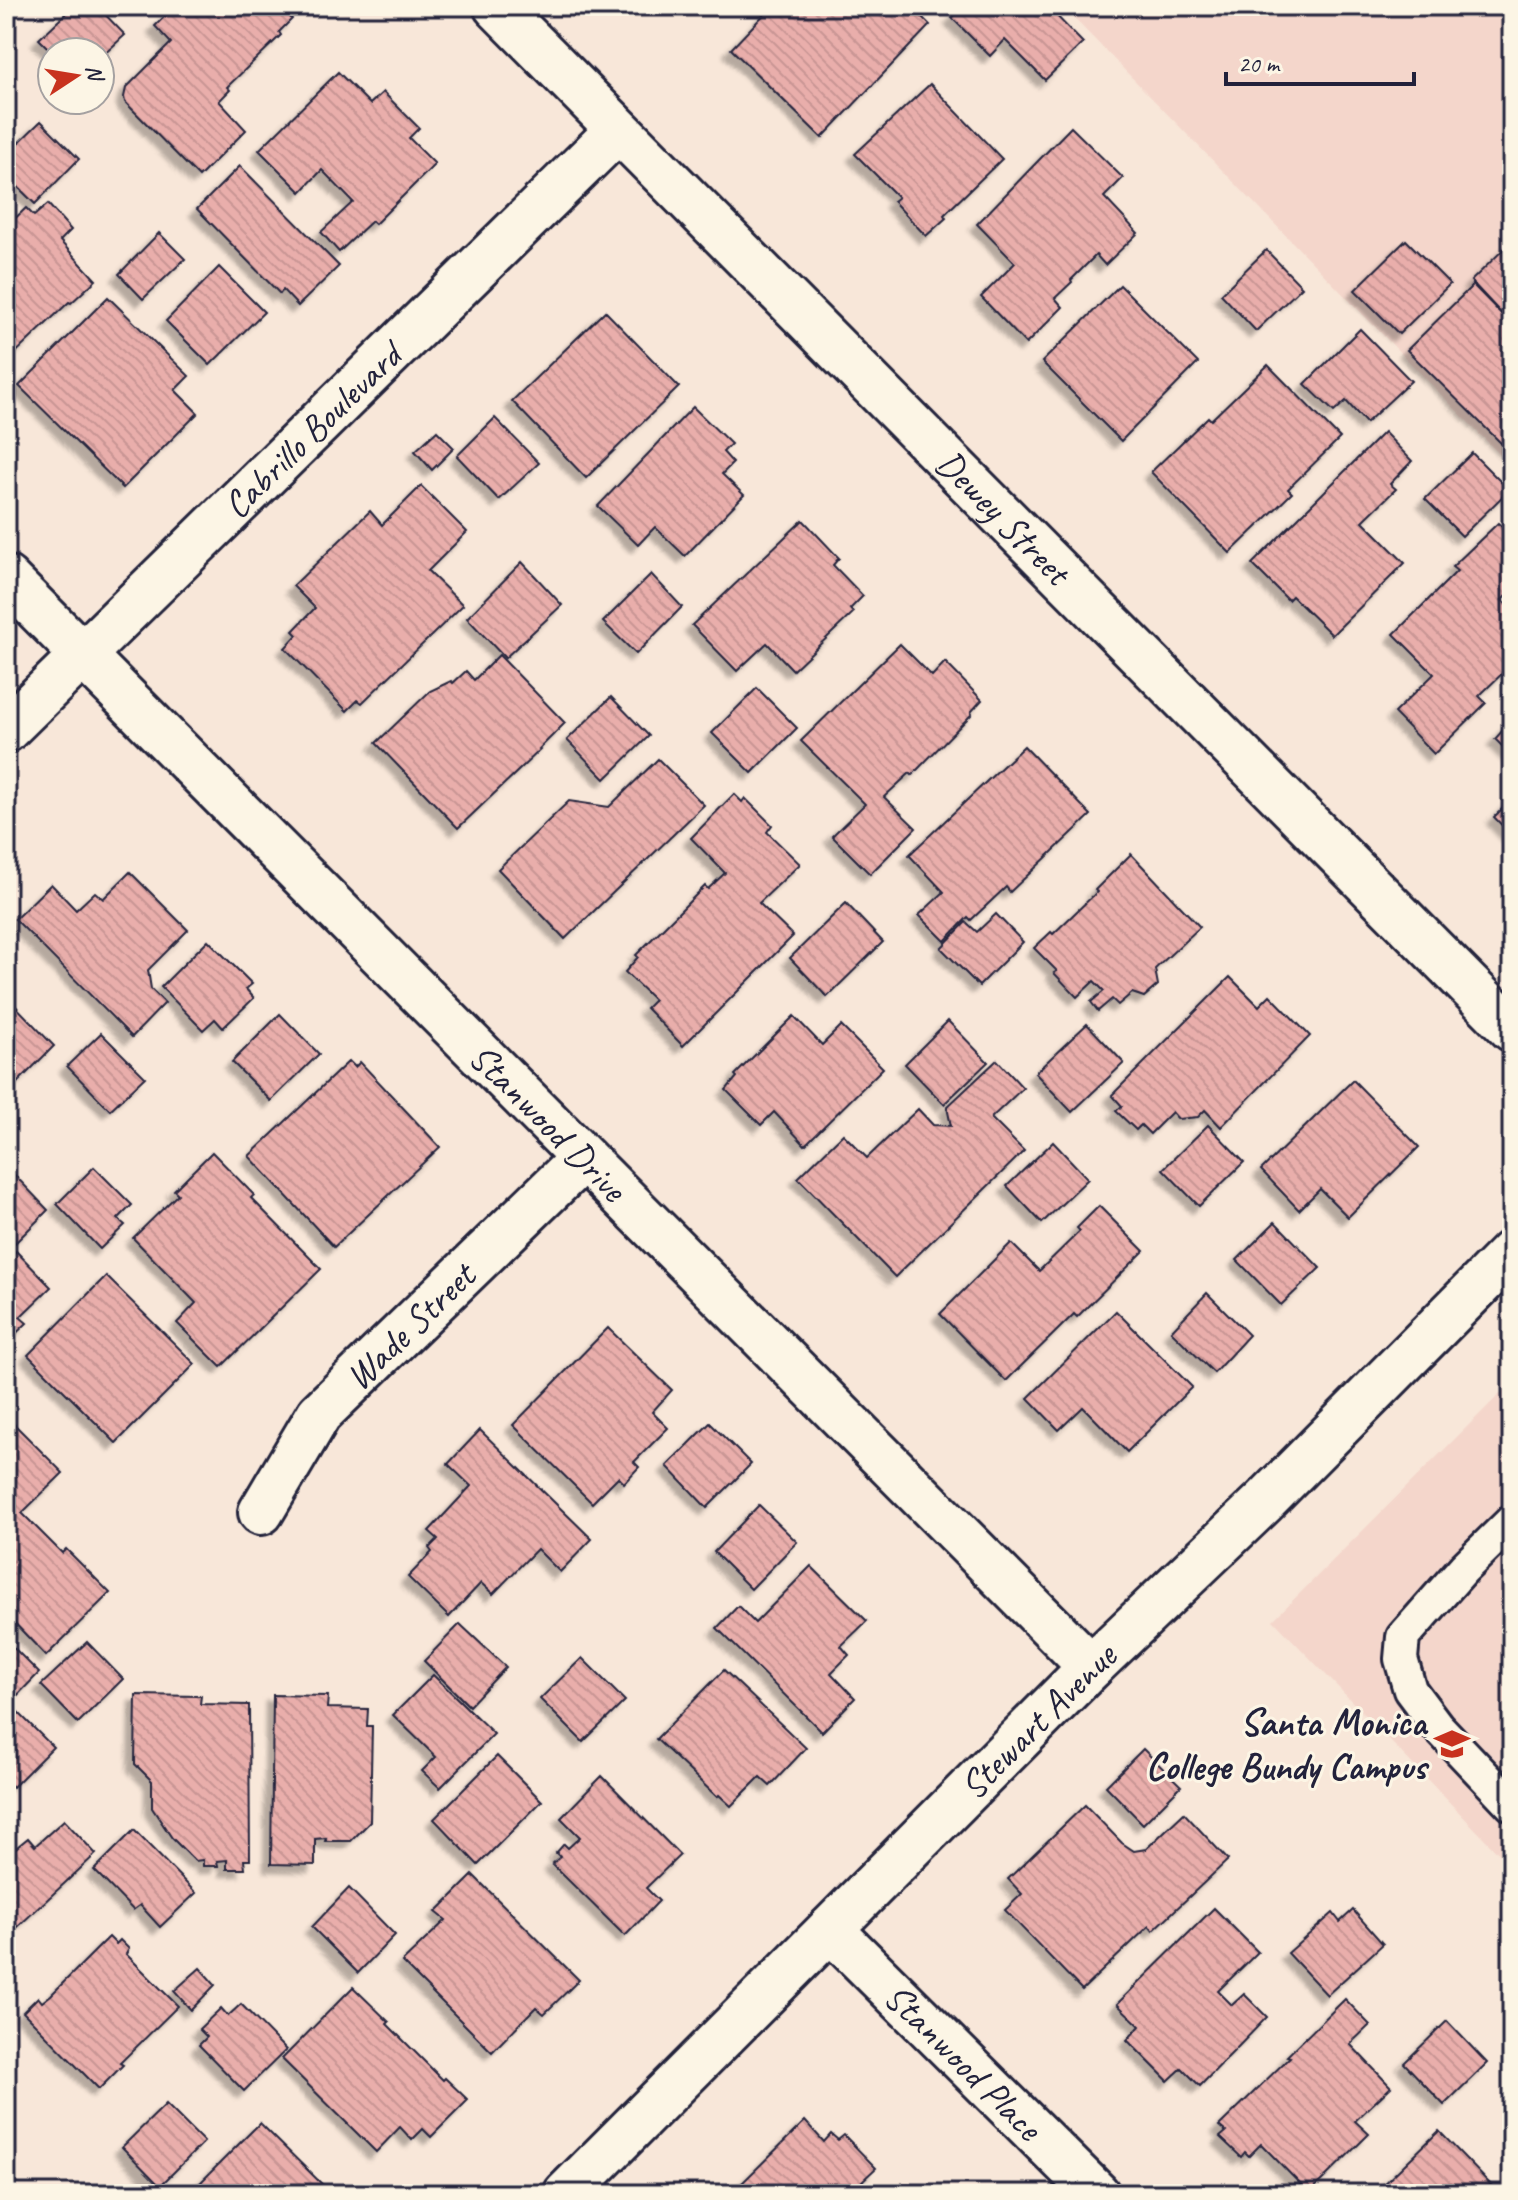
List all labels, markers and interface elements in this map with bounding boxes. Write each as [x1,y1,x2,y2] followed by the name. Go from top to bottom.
[36,36,116,116] north arrow
[1226,36,1414,86] scale bar
[1238,49,1281,79] text: 20 m
[79,62,110,85] text: N
[213,329,415,528] street label: Cabrillo Boulevard
[926,440,1082,597] street label: Dewey Street
[459,1034,638,1213] street label: Stanwood Drive
[335,1251,487,1400] street label: Wade Street
[950,1631,1128,1809] street label: Stewart Avenue
[1146,1699,1430,1790] place label: Santa Monica College Bundy Campus
[1433,1725,1471,1763] school or university icon: Santa Monica College Bundy Campus
[874,1973,1054,2152] street label: Stanwood Place

